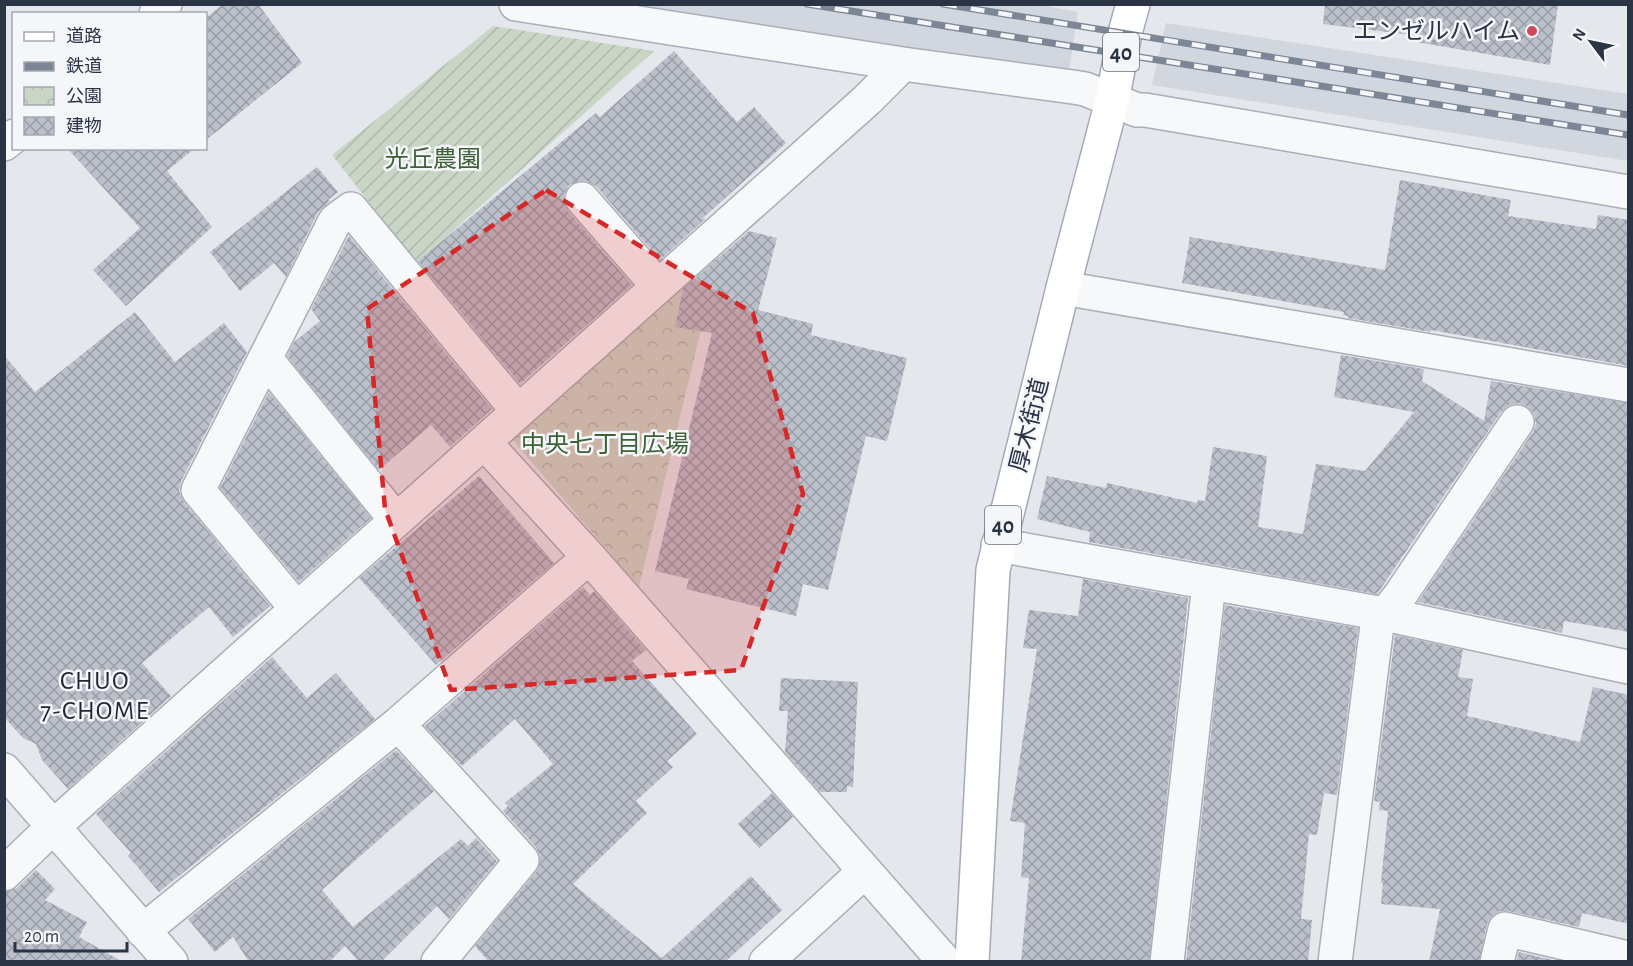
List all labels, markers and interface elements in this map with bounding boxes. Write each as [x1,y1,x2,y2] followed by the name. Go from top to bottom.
[12,12,207,150] legend
[1561,12,1621,72] north arrow
[1353,18,1520,44] place label: エンゼルハイム
[1525,24,1539,38] marker: エンゼルハイム
[66,26,102,46] text: 道路
[1569,26,1589,44] text: N
[1103,33,1139,71] road number: 40
[66,56,102,76] text: 鉄道
[66,87,102,106] text: 公園
[66,116,102,136] text: 建物
[385,146,481,172] park label: 光丘農園
[1005,375,1053,475] street label: 厚木街道
[521,431,689,457] park label: 中央七丁目広場
[985,506,1021,544] road number: 40
[40,668,150,724] district label: CHUO 7-CHOME
[15,915,128,953] scale bar
[24,928,59,946] text: 20 m

